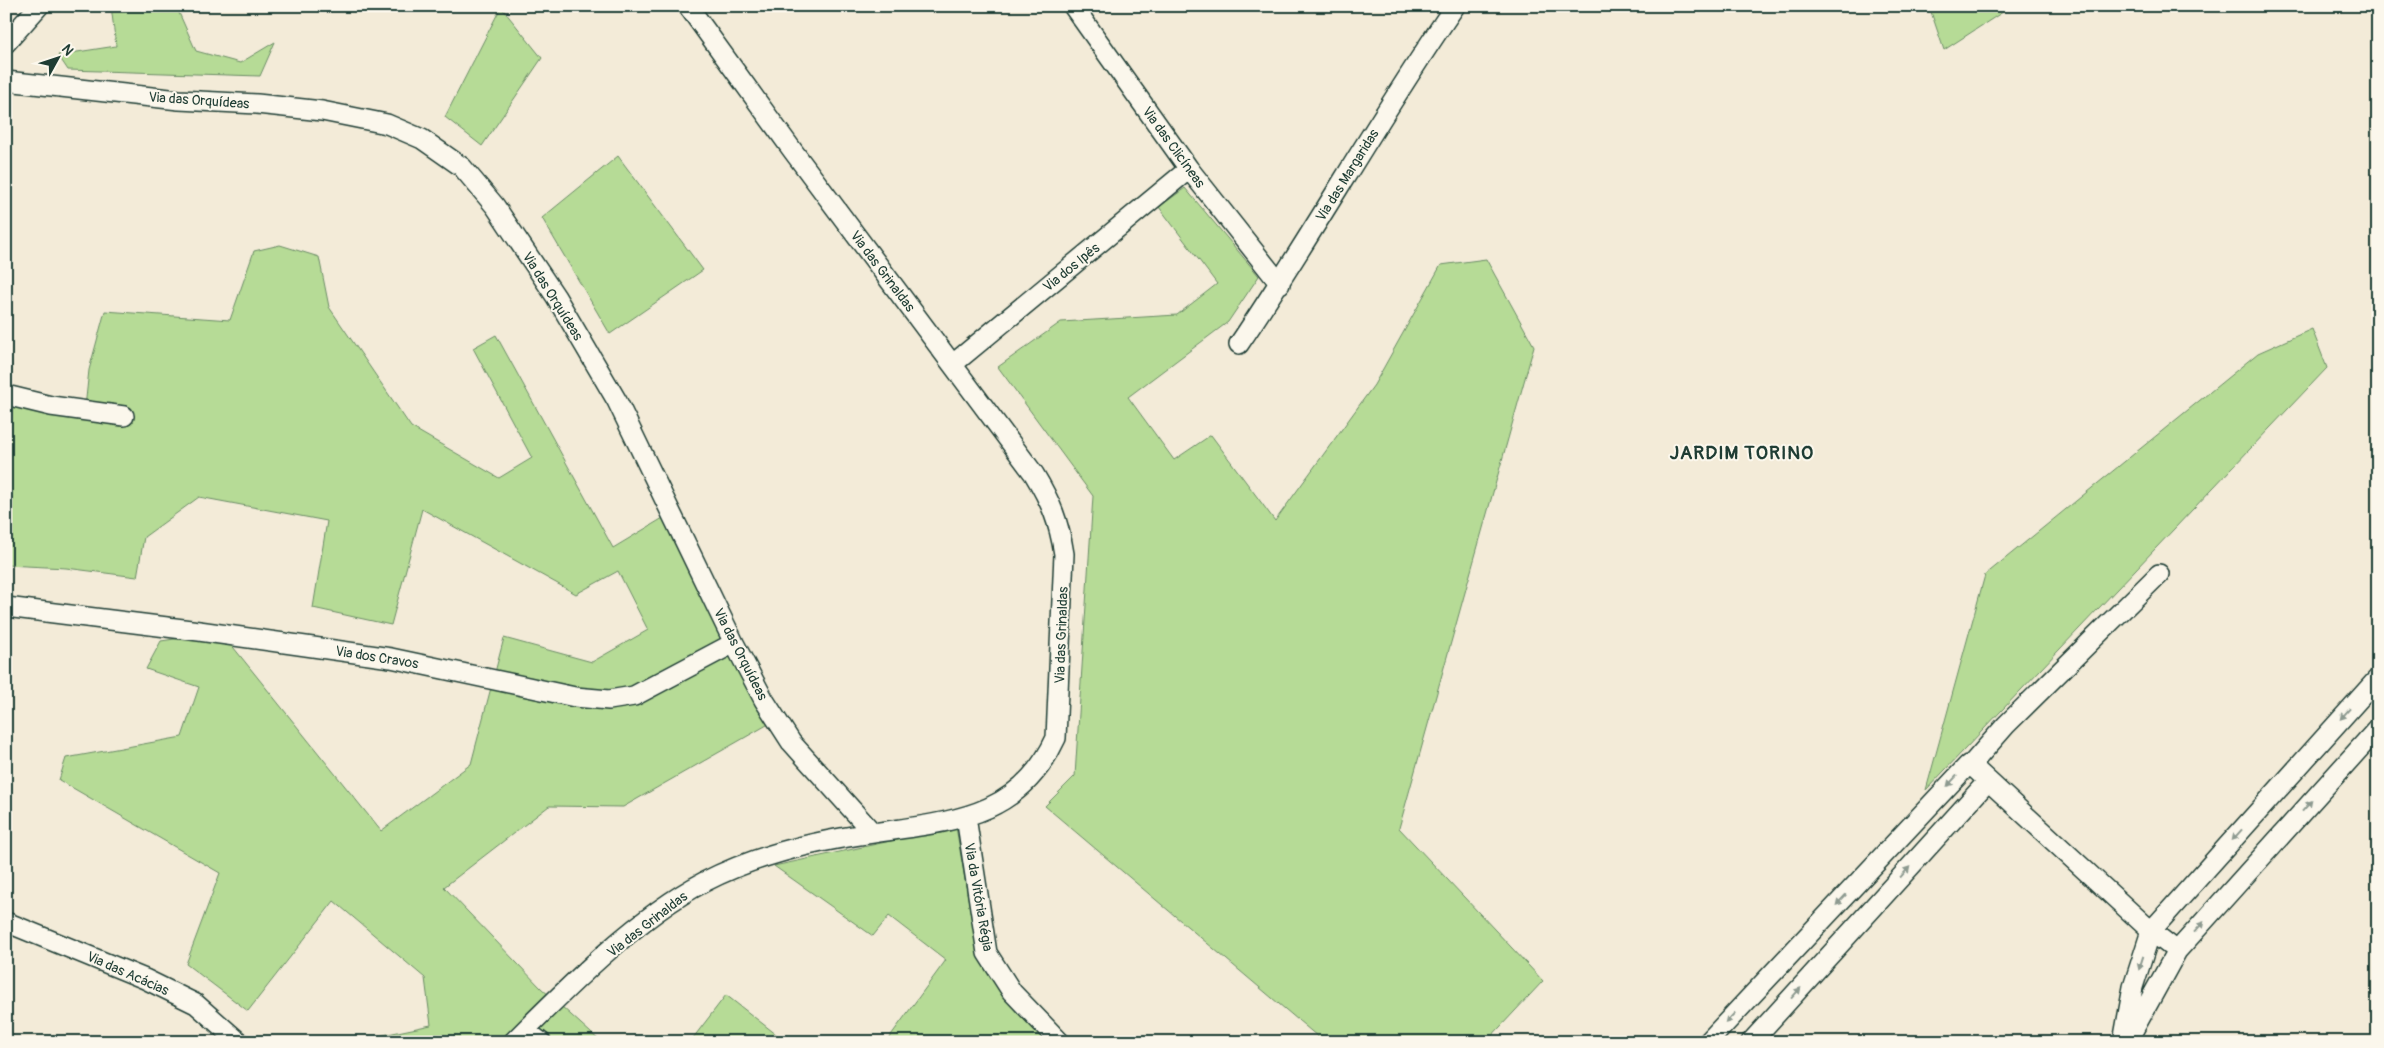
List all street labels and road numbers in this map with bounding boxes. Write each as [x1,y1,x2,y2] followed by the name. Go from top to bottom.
[148,88,251,113] street label: Via das Orquídeas
[1138,103,1209,192] street label: Via das Clicíneas
[1312,125,1383,224] street label: Via das Margaridas
[847,227,919,316] street label: Via das Grinaldas
[1039,239,1104,295] street label: Via dos Ipês
[519,249,587,344] street label: Via das Orquídeas
[1051,585,1072,684] street label: Via das Grinaldas
[710,605,771,704] street label: Via das Orquídeas
[334,643,420,673] street label: Via dos Cravos
[961,842,996,953] street label: Via da Vitória Régia
[604,887,691,961] street label: Via das Grinaldas
[84,948,172,999] street label: Via das Acácias

